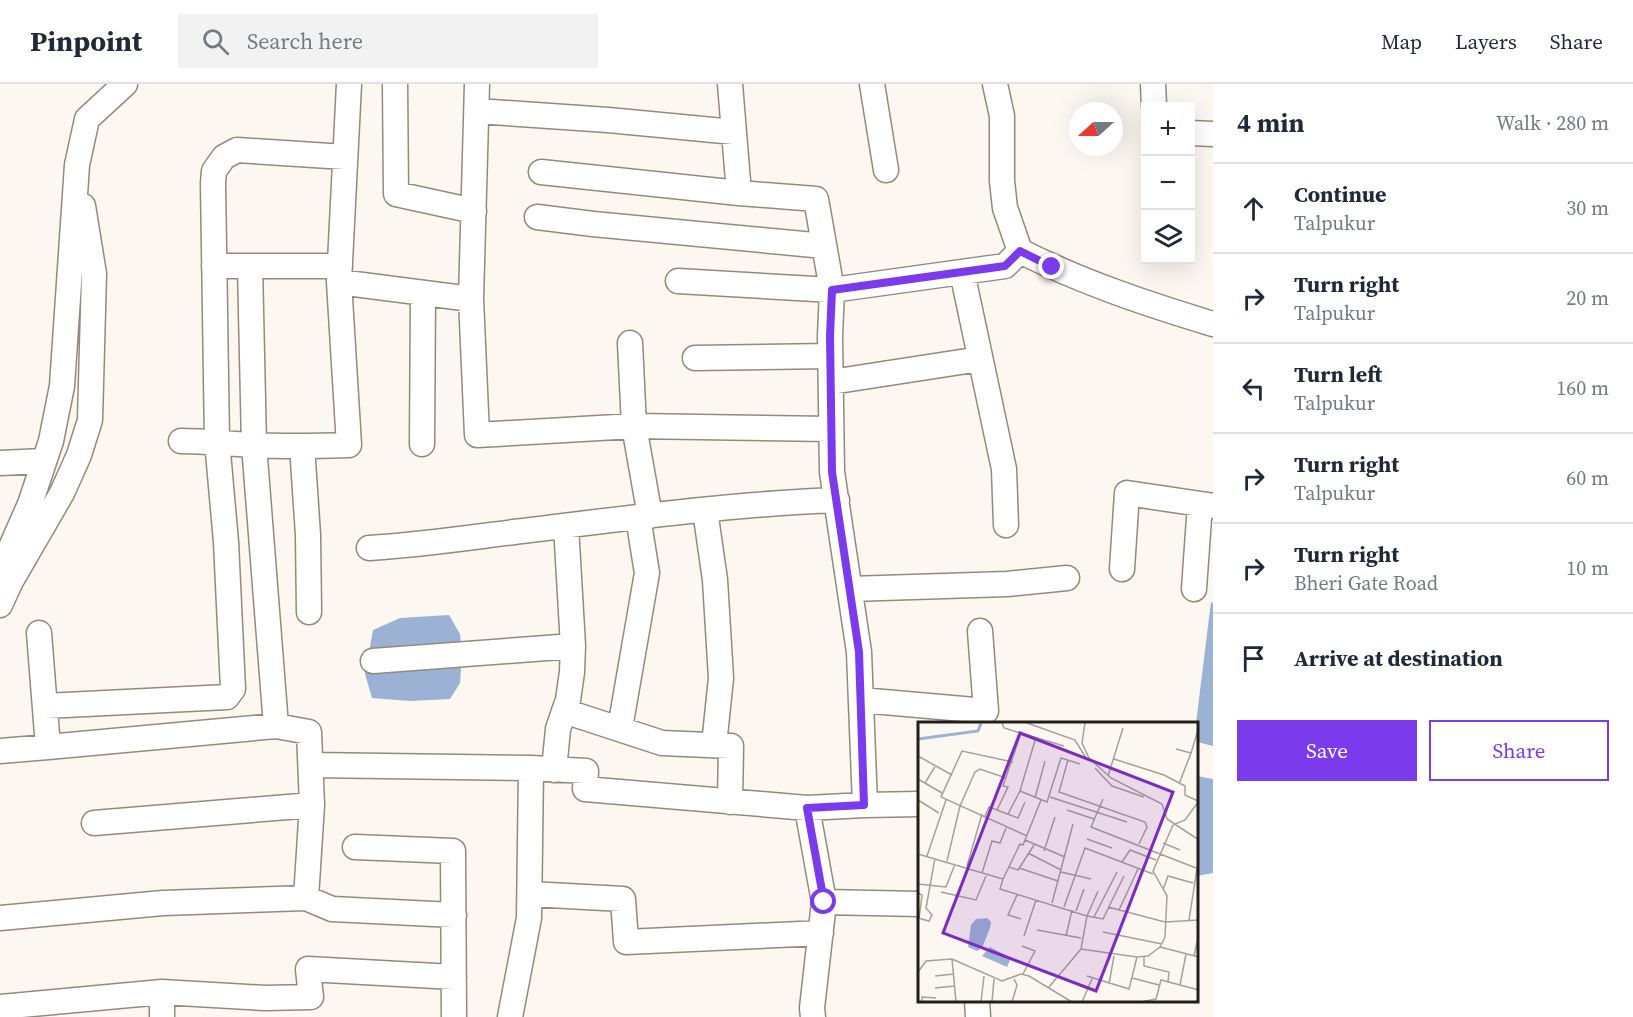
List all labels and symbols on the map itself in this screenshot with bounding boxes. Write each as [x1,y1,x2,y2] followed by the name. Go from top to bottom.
[1069,102,1123,156] north arrow
[1038,253,1064,279] route end
[918,722,1198,1002] inset map
[810,888,836,914] route start

